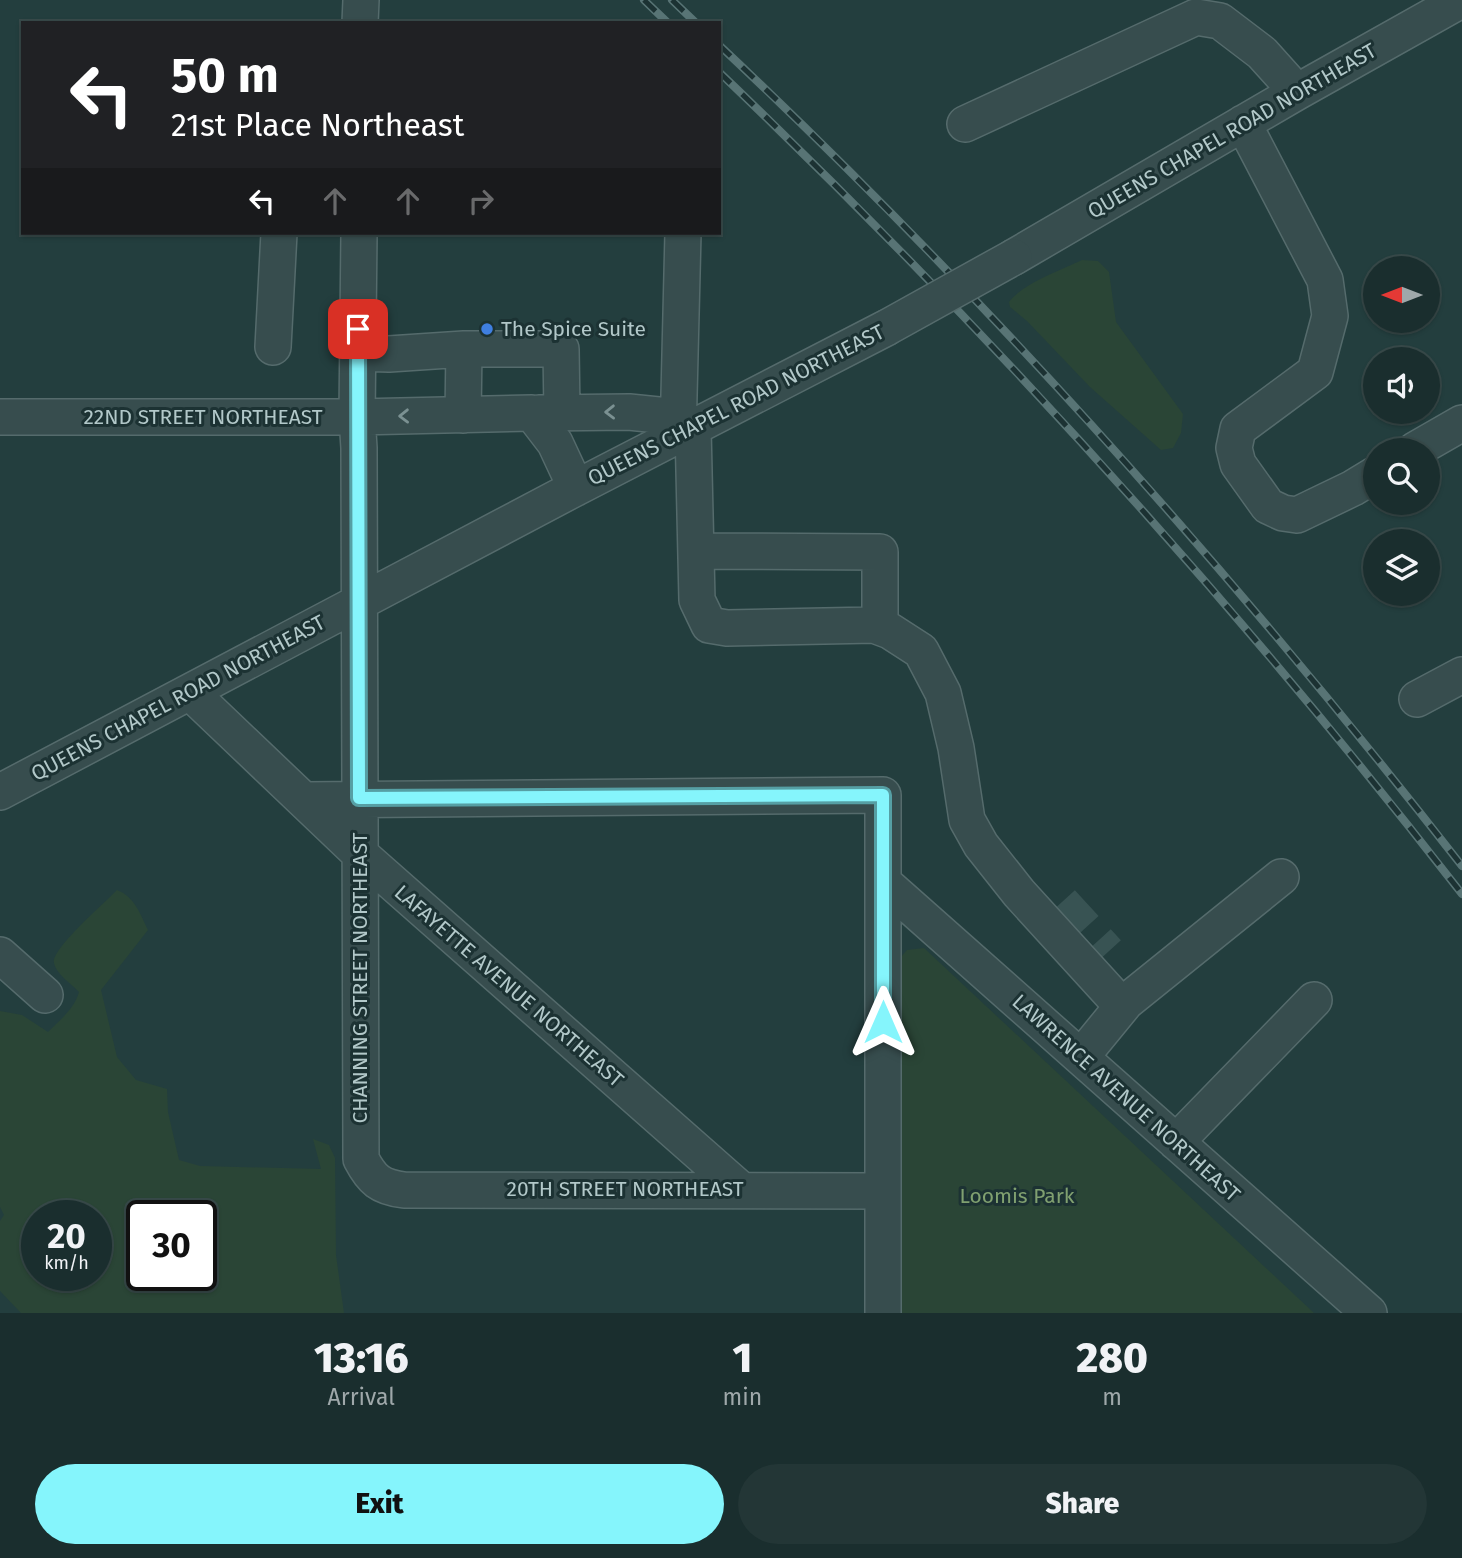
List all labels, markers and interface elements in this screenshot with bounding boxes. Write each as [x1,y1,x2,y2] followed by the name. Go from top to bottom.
[1083,37,1381,225] street label: QUEENS CHAPEL ROAD NORTHEAST
[171,46,279,105] text: 50 m
[56,49,147,140] icon: left
[171,106,464,144] text: 21st Place Northeast
[243,182,281,220] icon: left
[316,182,354,220] icon: ahead
[389,182,427,220] icon: ahead
[462,182,500,220] icon: right
[1363,256,1440,332] north arrow
[1363,256,1440,606] map controls
[328,299,388,359] pin
[339,310,377,348] icon: arrive
[501,316,646,342] place label: The Spice Suite
[583,319,889,491] street label: QUEENS CHAPEL ROAD NORTHEAST
[479,321,495,337] marker: The Spice Suite
[1363,347,1440,424] button: sound
[83,404,323,430] street label: 22ND STREET NORTHEAST
[604,404,615,420] one-way arrow
[398,409,409,424] one-way arrow
[1363,438,1440,515] button: search
[1363,529,1440,606] button: layers
[27,609,330,787] street label: QUEENS CHAPEL ROAD NORTHEAST
[347,832,373,1123] street label: CHANNING STREET NORTHEAST
[389,879,629,1093] street label: LAFAYETTE AVENUE NORTHEAST
[846,985,920,1059] position arrow
[1007,989,1245,1207] street label: LAWRENCE AVENUE NORTHEAST
[506,1176,744,1202] street label: 20TH STREET NORTHEAST
[959,1183,1075,1209] park label: Loomis Park
[126,1200,217,1291] speed limit sign: 30
[47,1215,86,1257] text: 20
[44,1252,89,1274] text: km/h
[314,1333,409,1383] text: 13:16
[733,1333,752,1383] text: 1
[1076,1333,1148,1383] text: 280
[328,1383,395,1411] text: Arrival
[723,1383,762,1411] text: min
[1102,1383,1122,1411] text: m
[35,1464,724,1544] button: Exit
[738,1464,1427,1544] button: Share

